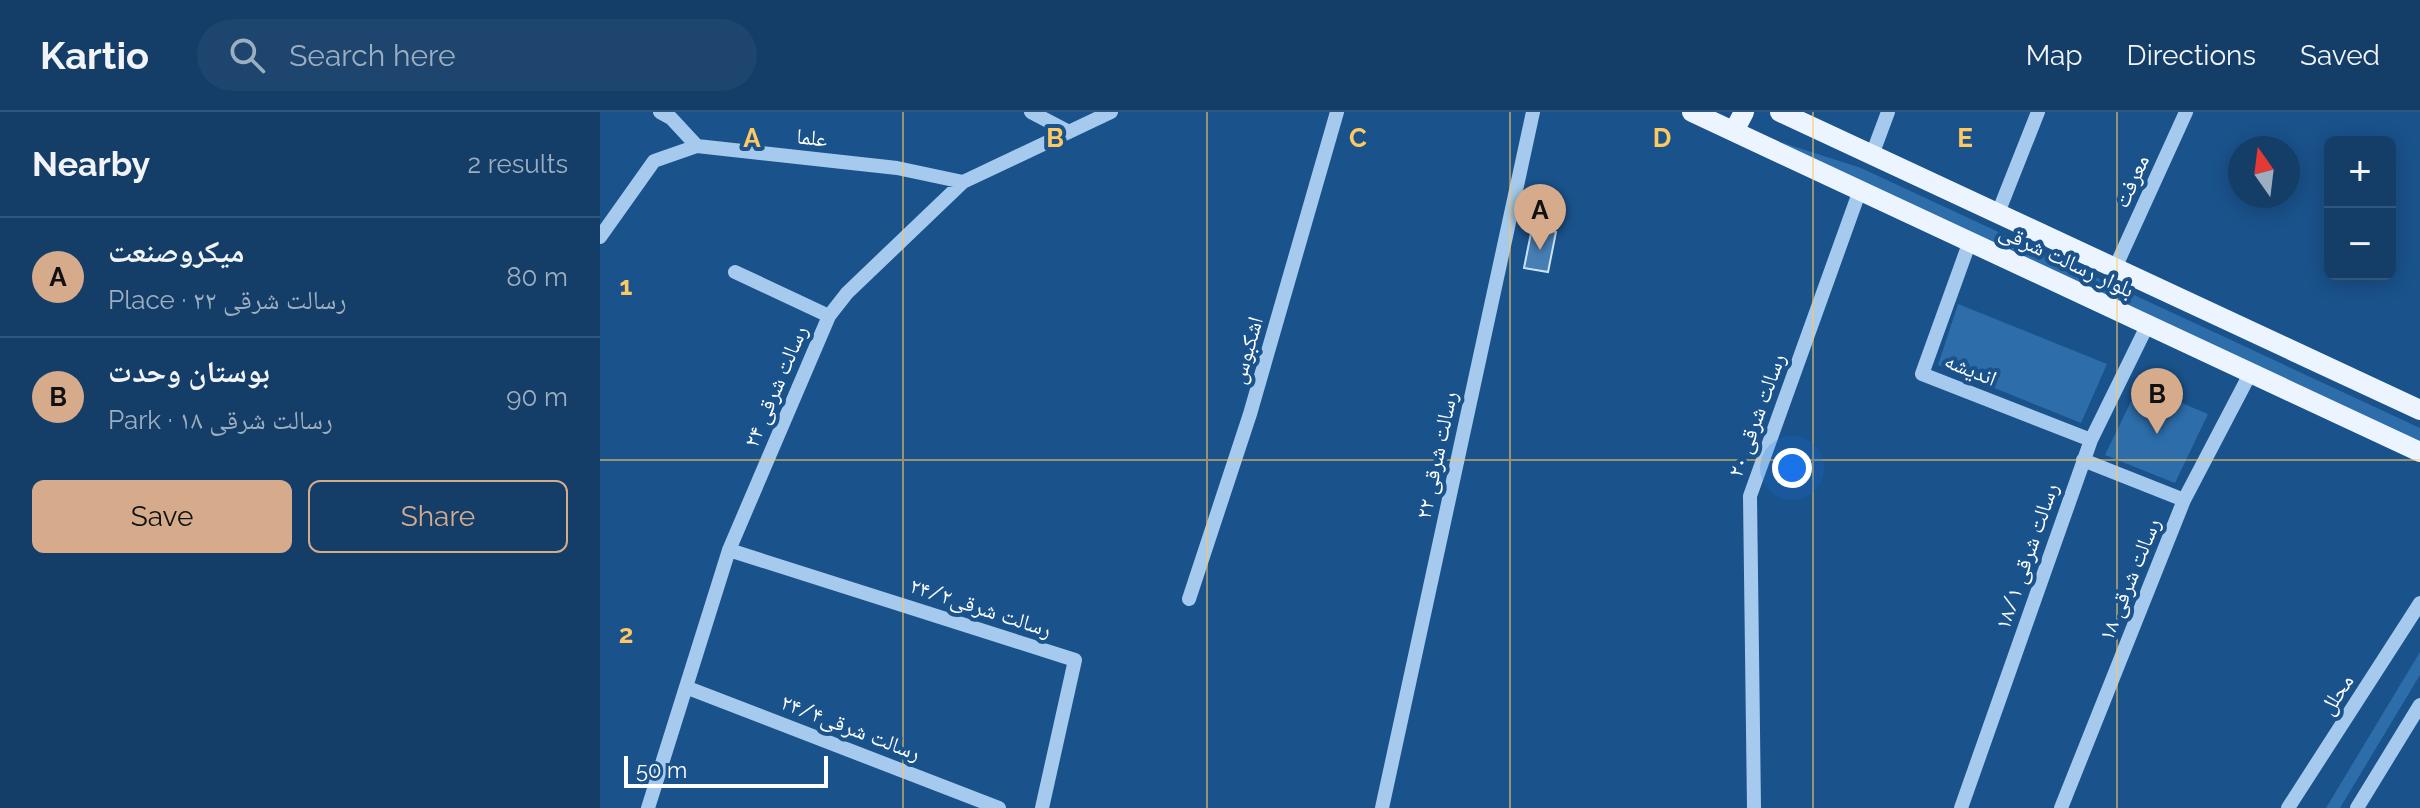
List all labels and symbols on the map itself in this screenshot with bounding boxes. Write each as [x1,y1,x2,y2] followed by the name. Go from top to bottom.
[795,122,829,152] street label: علما
[743,123,761,153] text: A
[1046,123,1064,153] text: B
[1349,123,1367,153] text: C
[1653,123,1671,153] text: D
[1957,123,1973,153] text: E
[2228,136,2300,208] north arrow
[2108,150,2154,212] street label: معرفت
[1514,184,1566,250] pin: A
[1995,217,2138,303] street label: بلوار رسالت شرقی
[620,271,633,301] text: 1
[1224,313,1269,387] street label: اشکبوس
[738,321,813,451] street label: رسالت شرقی ۲۴
[1941,347,2001,391] street label: اندیشه
[1722,350,1791,481] street label: رسالت شرقی ۲۰
[2131,368,2183,434] pin: B
[1410,389,1463,521] street label: رسالت شرقی ۲۲
[1772,448,1812,488] your location
[1989,479,2064,633] street label: رسالت شرقی ۱۸/۱
[2093,514,2166,644] street label: رسالت شرقی ۱۸
[907,572,1055,643] street label: رسالت شرقی۲۴/۲
[619,619,633,649] text: 2
[2313,669,2359,720] street label: محلل
[777,688,924,766] street label: رسالت شرقی۲۴/۴
[624,752,828,788] scale bar

